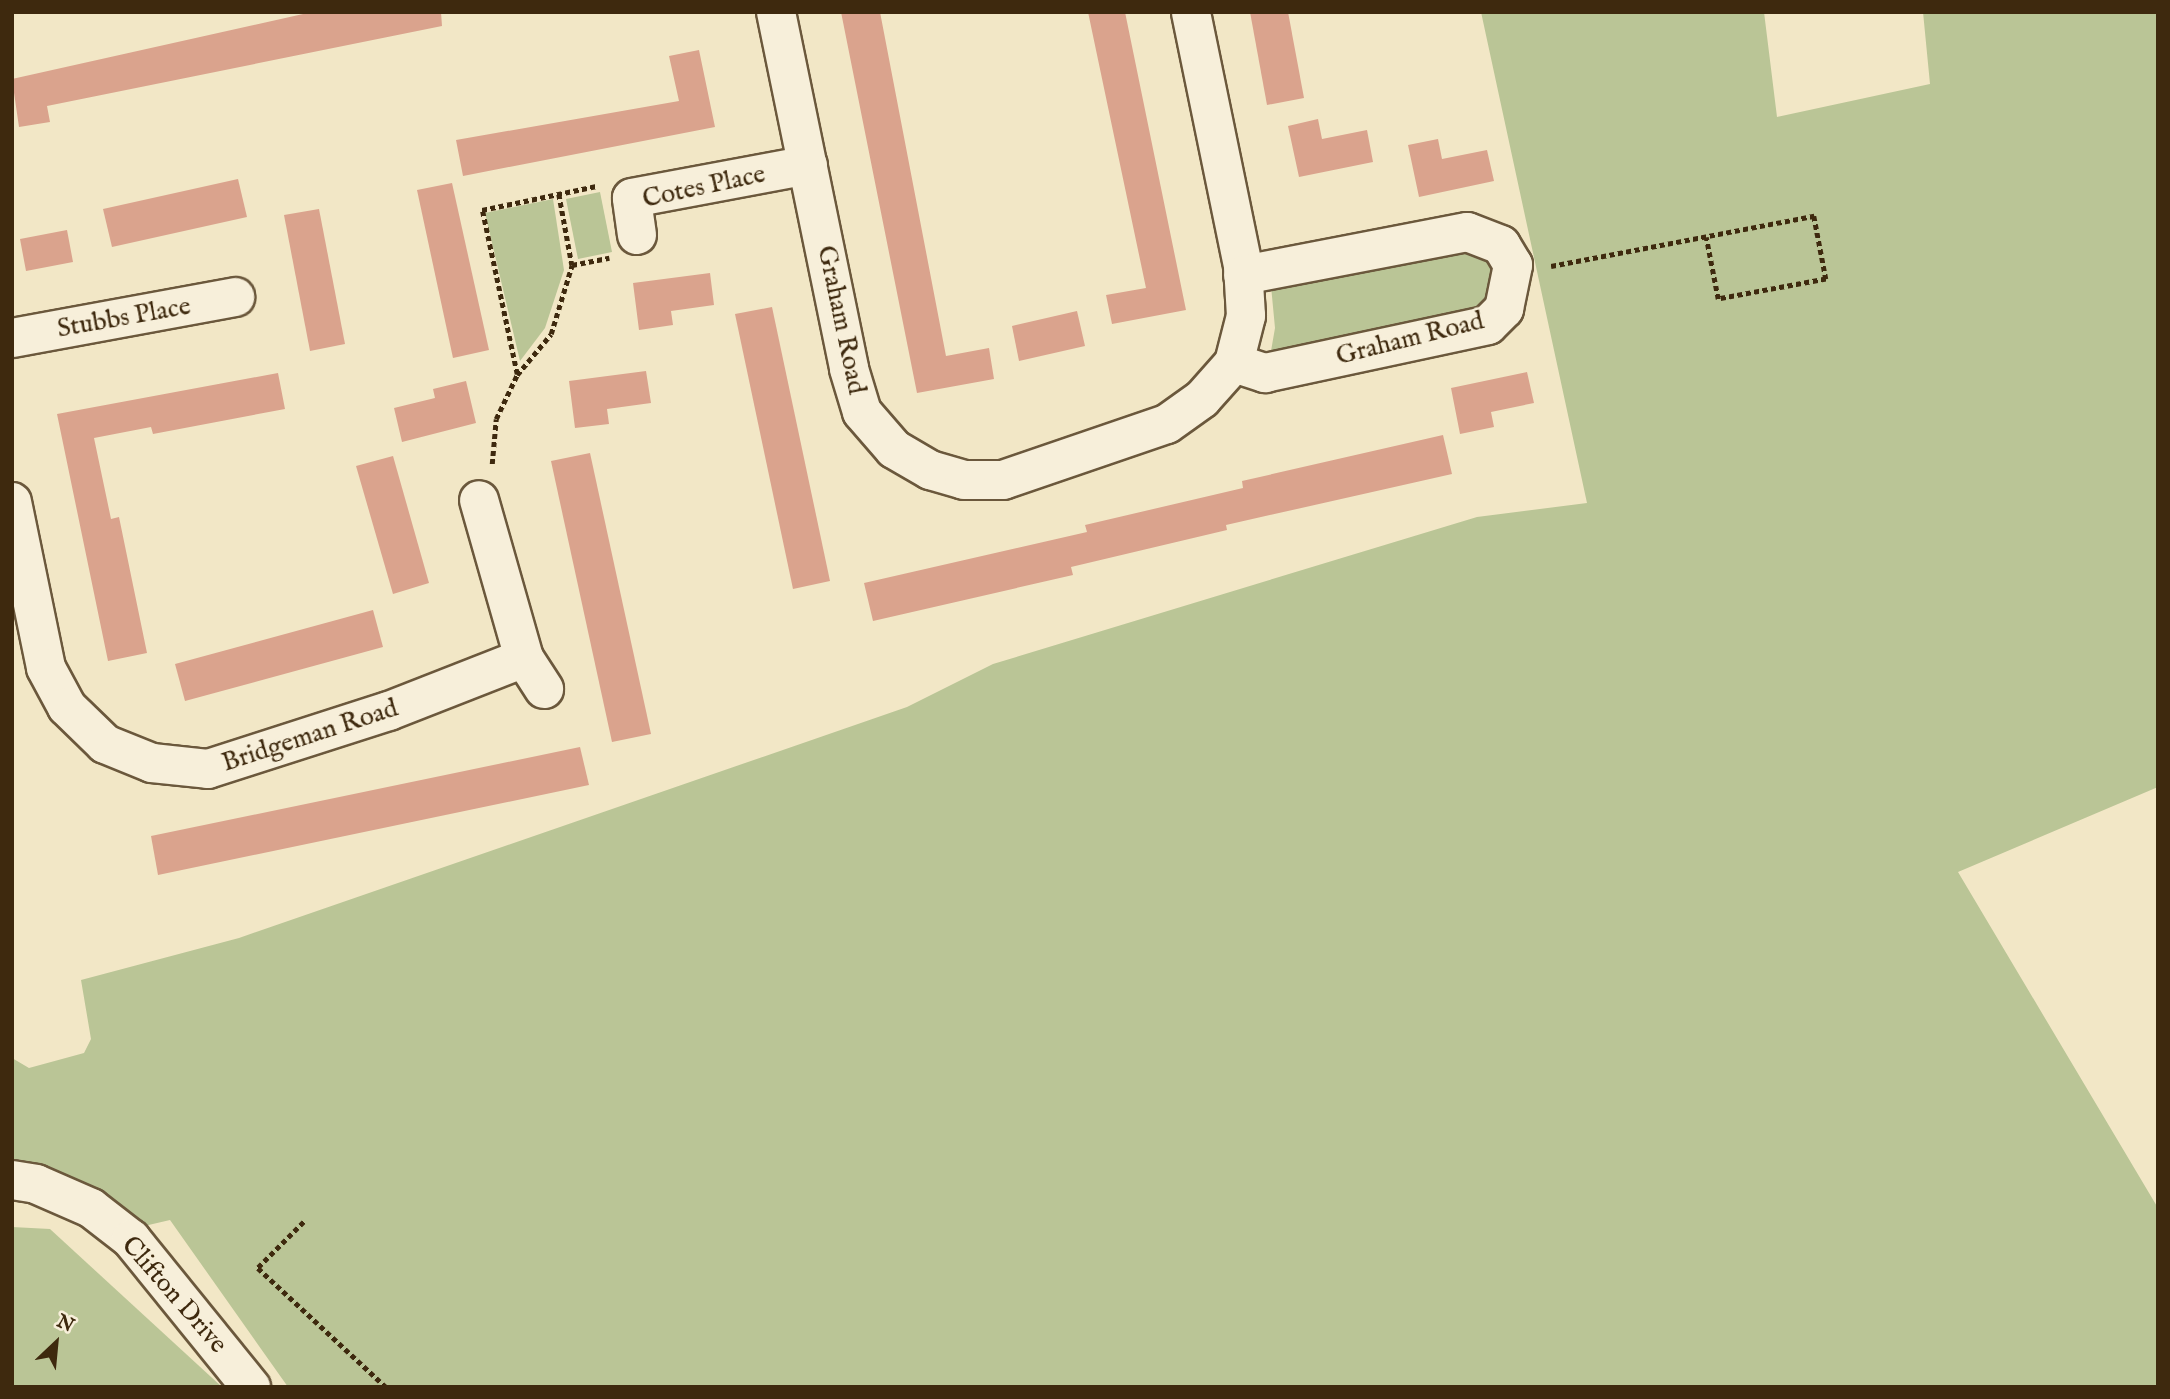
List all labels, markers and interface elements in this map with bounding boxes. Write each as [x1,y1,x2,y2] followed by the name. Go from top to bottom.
[640,159,768,215] street label: Cotes Place
[810,243,872,397] street label: Graham Road
[55,291,193,345] street label: Stubbs Place
[1333,306,1487,372] street label: Graham Road
[218,693,402,779] street label: Bridgeman Road
[115,1230,233,1360] street label: Clifton Drive
[21,1308,91,1378] north arrow
[53,1310,78,1339] text: N

